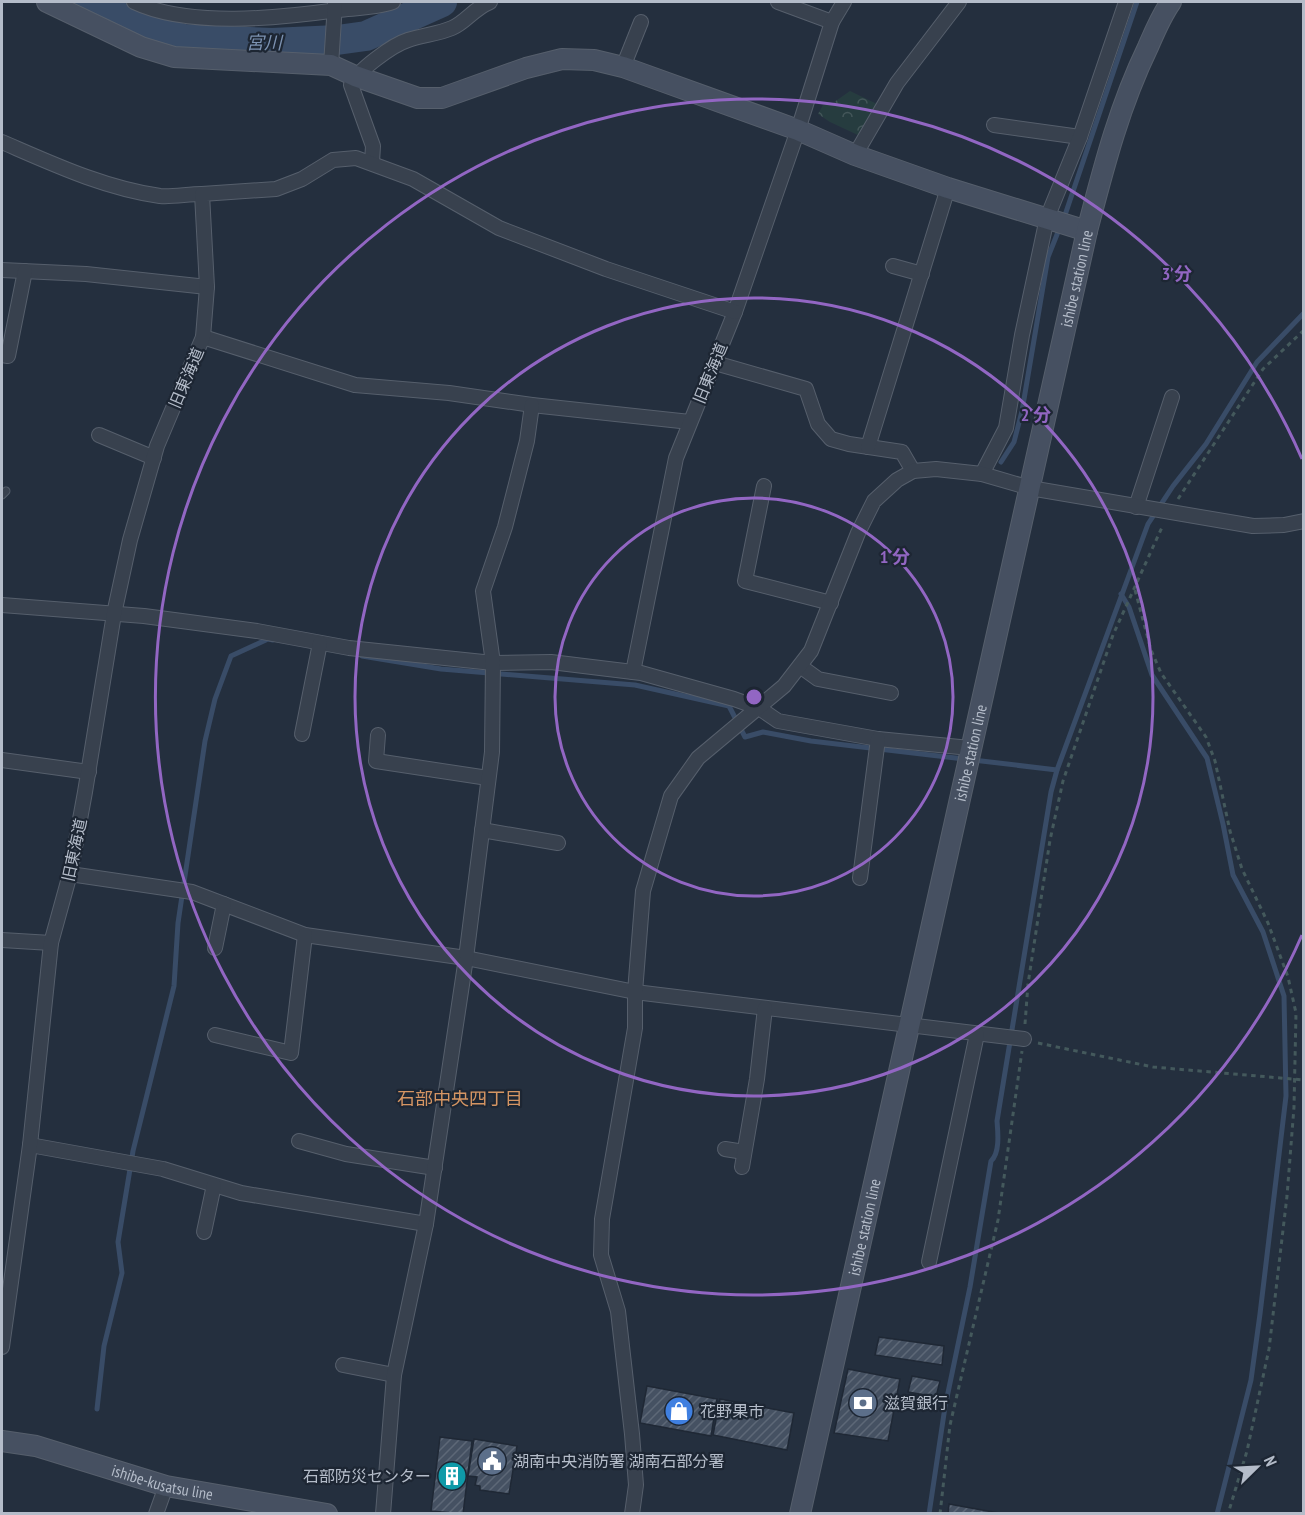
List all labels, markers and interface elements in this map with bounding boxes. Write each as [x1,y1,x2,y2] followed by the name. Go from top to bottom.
[246,31,284,54] water label: 宮川
[1056,228,1097,329] street label: ishibe station line
[1162,262,1192,285] text: 3 分
[689,340,731,406] street label: 旧東海道
[164,345,208,411] street label: 旧東海道
[1021,403,1051,426] text: 2 分
[880,545,910,568] text: 1 分
[744,687,764,707] centre of rings
[950,702,991,803] street label: ishibe station line
[58,817,90,883] street label: 旧東海道
[397,1087,523,1110] district label: 石部中央四丁目
[844,1177,885,1277] street label: ishibe station line
[847,1387,879,1419] bank icon: 滋賀銀行
[884,1393,948,1413] place label: 滋賀銀行
[663,1395,695,1427] shop icon: 花野果市
[700,1401,764,1421] place label: 花野果市
[1227,1437,1287,1497] north arrow
[476,1445,508,1477] public building icon: 湖南中央消防署 湖南石部分署
[513,1451,724,1471] place label: 湖南中央消防署 湖南石部分署
[1260,1453,1282,1469] text: N
[109,1460,214,1504] street label: ishibe-kusatsu line
[436,1460,468,1492] building icon: 石部防災センター
[303,1466,431,1486] place label: 石部防災センター

